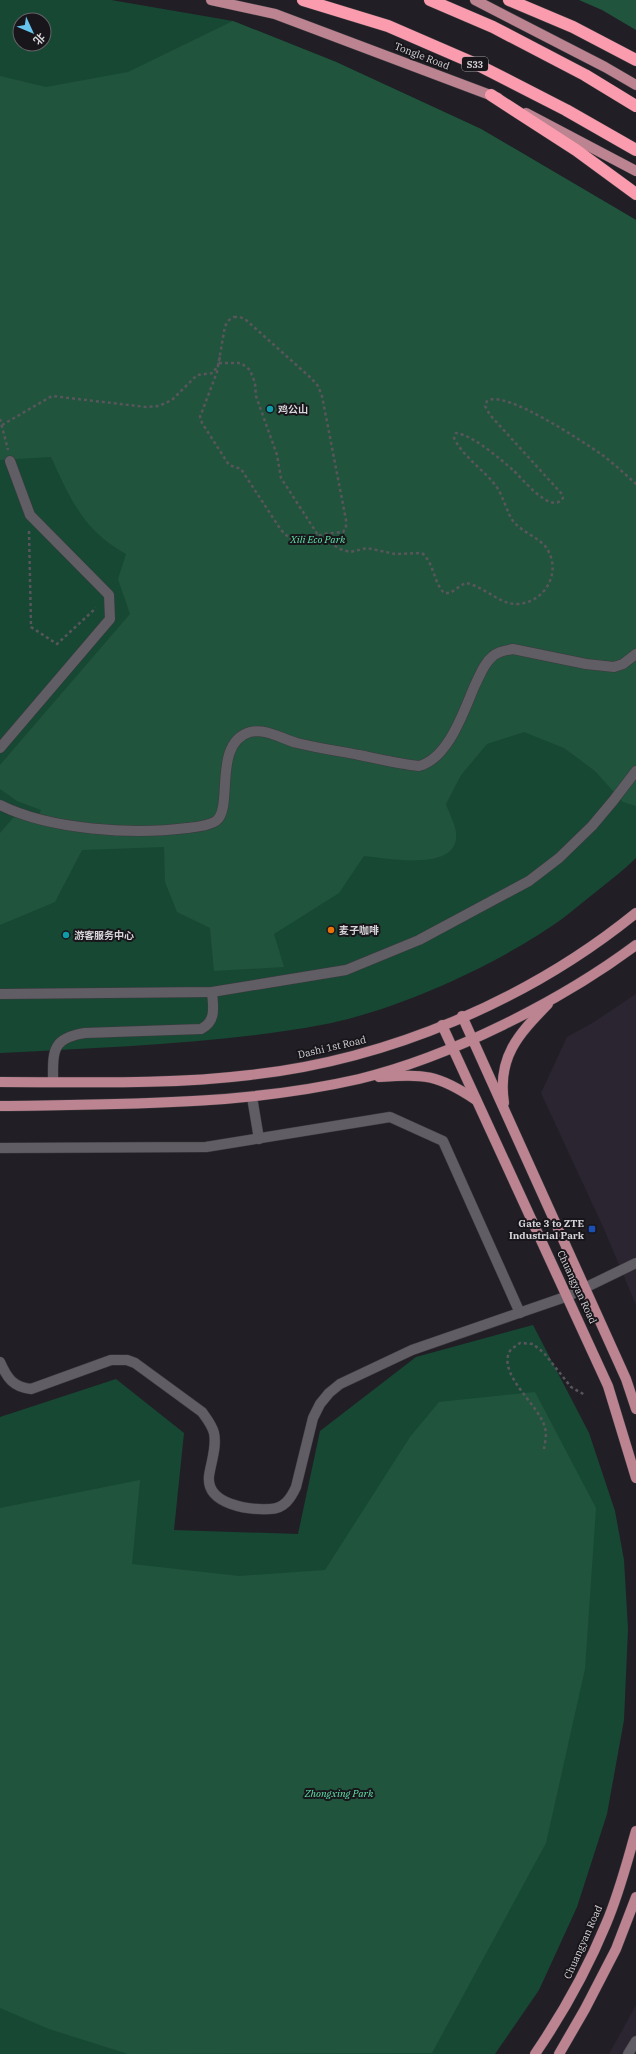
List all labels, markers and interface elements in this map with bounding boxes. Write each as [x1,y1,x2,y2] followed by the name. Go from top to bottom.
[12,12,52,52] north arrow
[30,30,48,48] text: 北
[393,40,451,72] street label: Tongle Road
[462,57,488,71] road number: S33
[278,403,308,416] place label: 鸡公山
[265,404,275,414] marker: 鸡公山
[290,533,346,546] park label: Xili Eco Park
[339,924,379,937] place label: 麦子咖啡
[326,925,336,935] marker: 麦子咖啡
[74,929,134,942] place label: 游客服务中心
[61,930,71,940] marker: 游客服务中心
[297,1033,367,1061] street label: Dashi 1st Road
[509,1217,585,1242] place label: Gate 3 to ZTE Industrial Park
[587,1224,597,1234] marker: Gate 3 to ZTE Industrial Park
[554,1248,600,1326] street label: Chuangyan Road
[304,1787,374,1800] park label: Zhongxing Park
[561,1903,605,1981] street label: Chuangyan Road

